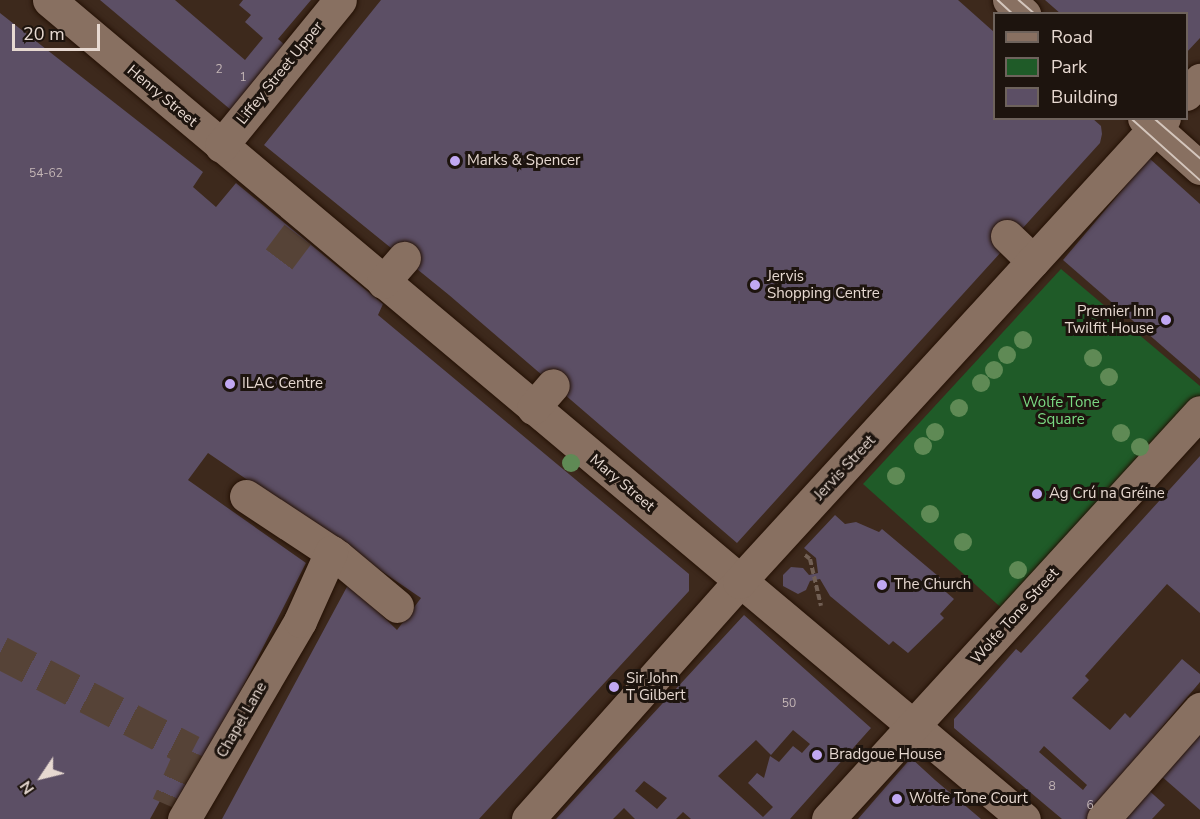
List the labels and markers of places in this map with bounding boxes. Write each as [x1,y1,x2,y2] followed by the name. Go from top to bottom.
[467,152,580,170] place label: Marks & Spencer
[448,154,462,168] marker: Marks & Spencer
[767,267,880,302] place label: Jervis Shopping Centre
[748,278,762,292] marker: Jervis Shopping Centre
[1065,302,1154,337] place label: Premier Inn Twilfit House
[1159,313,1173,327] marker: Premier Inn Twilfit House
[242,375,323,393] place label: ILAC Centre
[223,377,237,391] marker: ILAC Centre
[1049,485,1165,503] place label: Ag Crú na Gréine
[1030,487,1044,501] marker: Ag Crú na Gréine
[894,576,971,594] place label: The Church
[875,578,889,592] marker: The Church
[626,669,685,704] place label: Sir John T Gilbert
[607,680,621,694] marker: Sir John T Gilbert
[829,746,942,764] place label: Bradgoue House
[810,748,824,762] marker: Bradgoue House
[909,790,1028,808] place label: Wolfe Tone Court
[890,792,904,806] marker: Wolfe Tone Court

